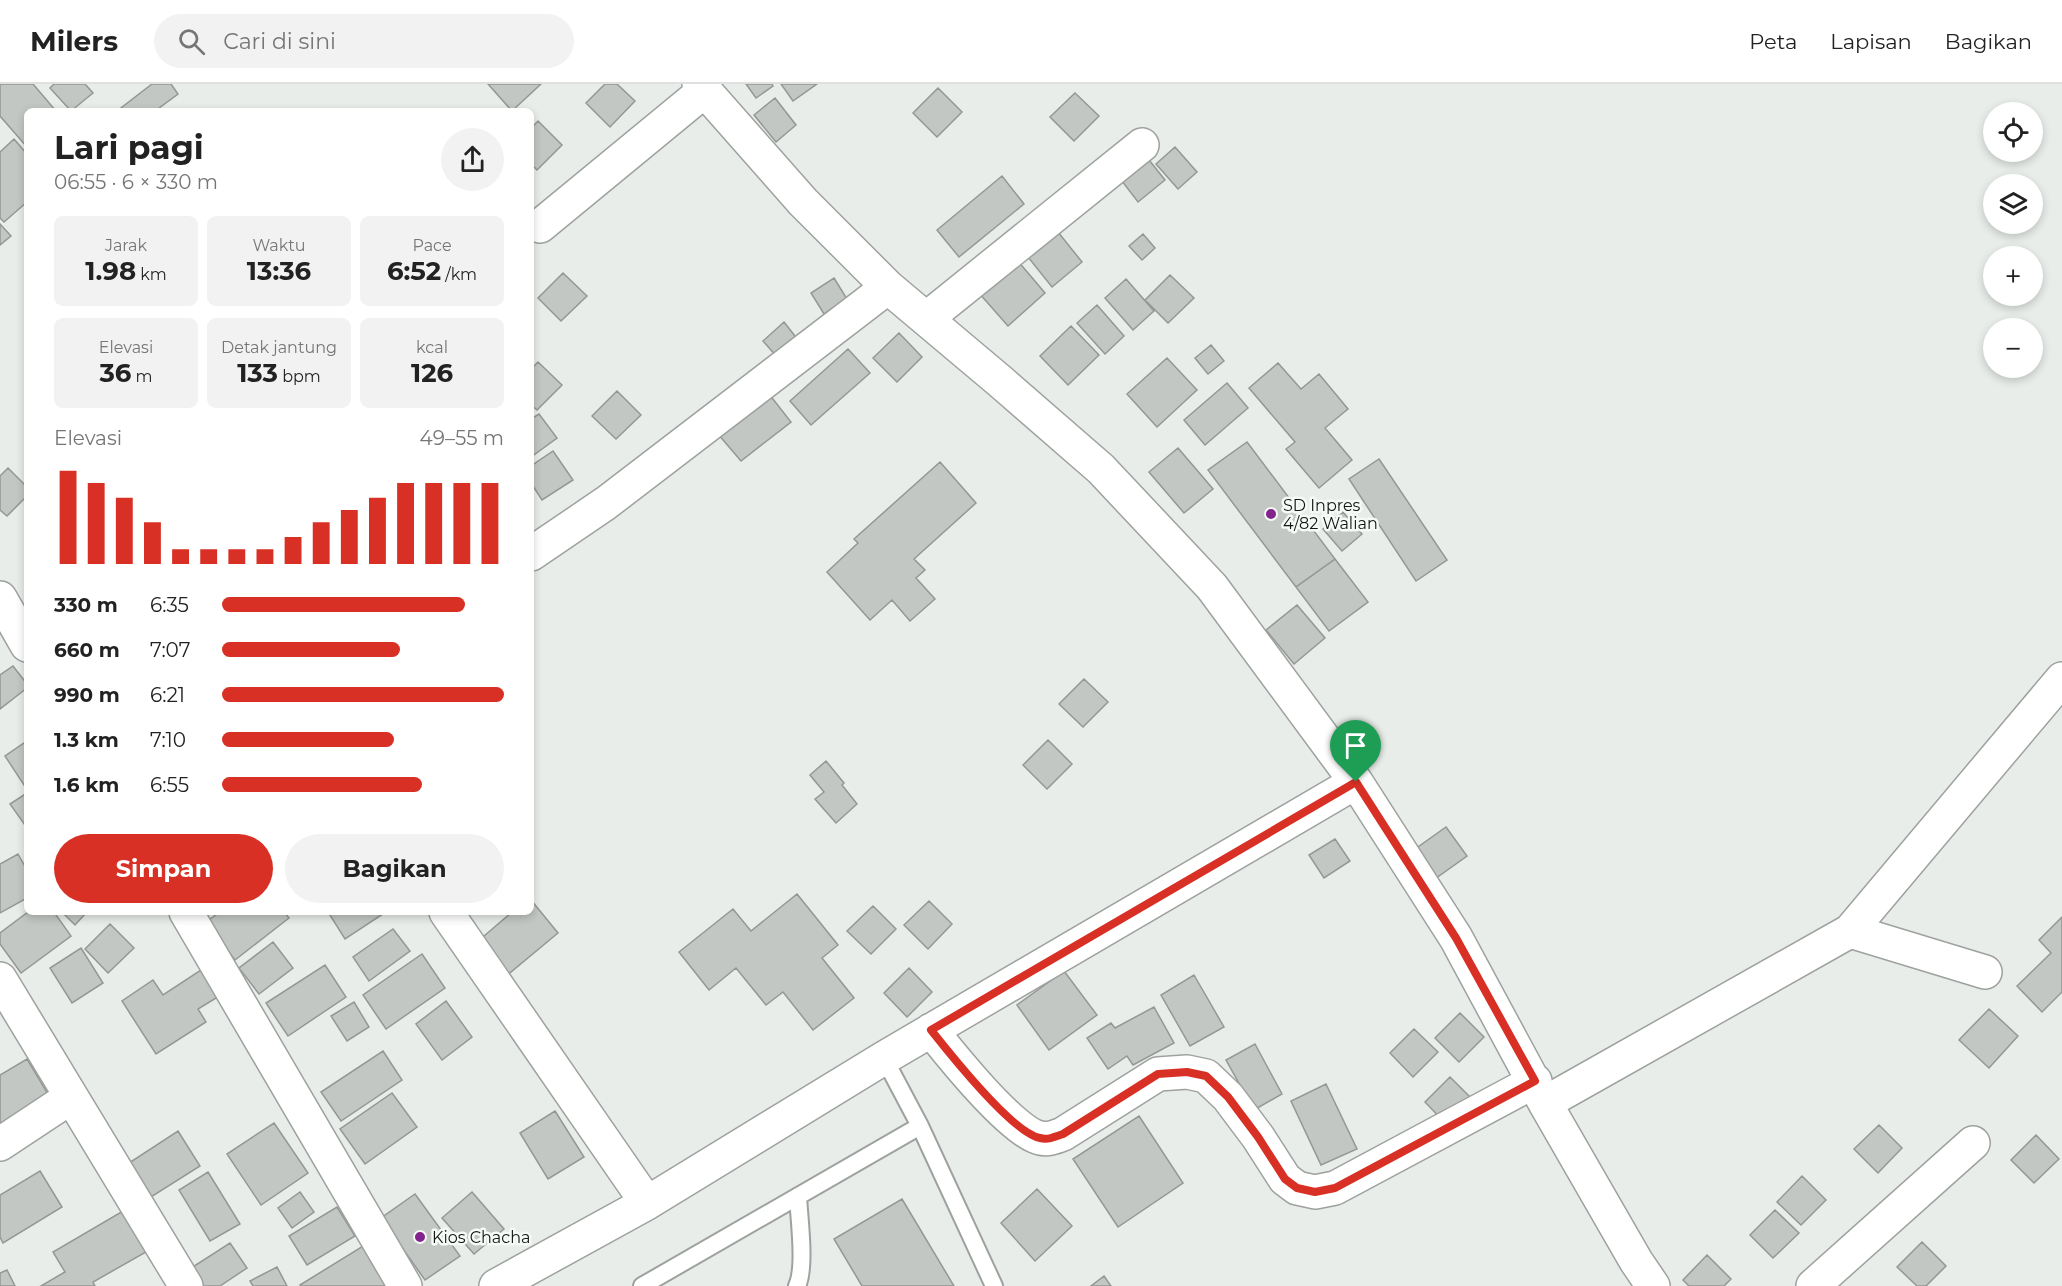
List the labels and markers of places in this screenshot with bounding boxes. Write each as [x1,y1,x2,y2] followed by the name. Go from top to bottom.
[1283,496,1378,533] place label: SD Inpres 4/82 Walian
[1264,507,1278,521] marker: SD Inpres 4/82 Walian
[1330,720,1381,782] pin
[432,1228,530,1247] place label: Kios Chacha
[413,1230,427,1244] marker: Kios Chacha

